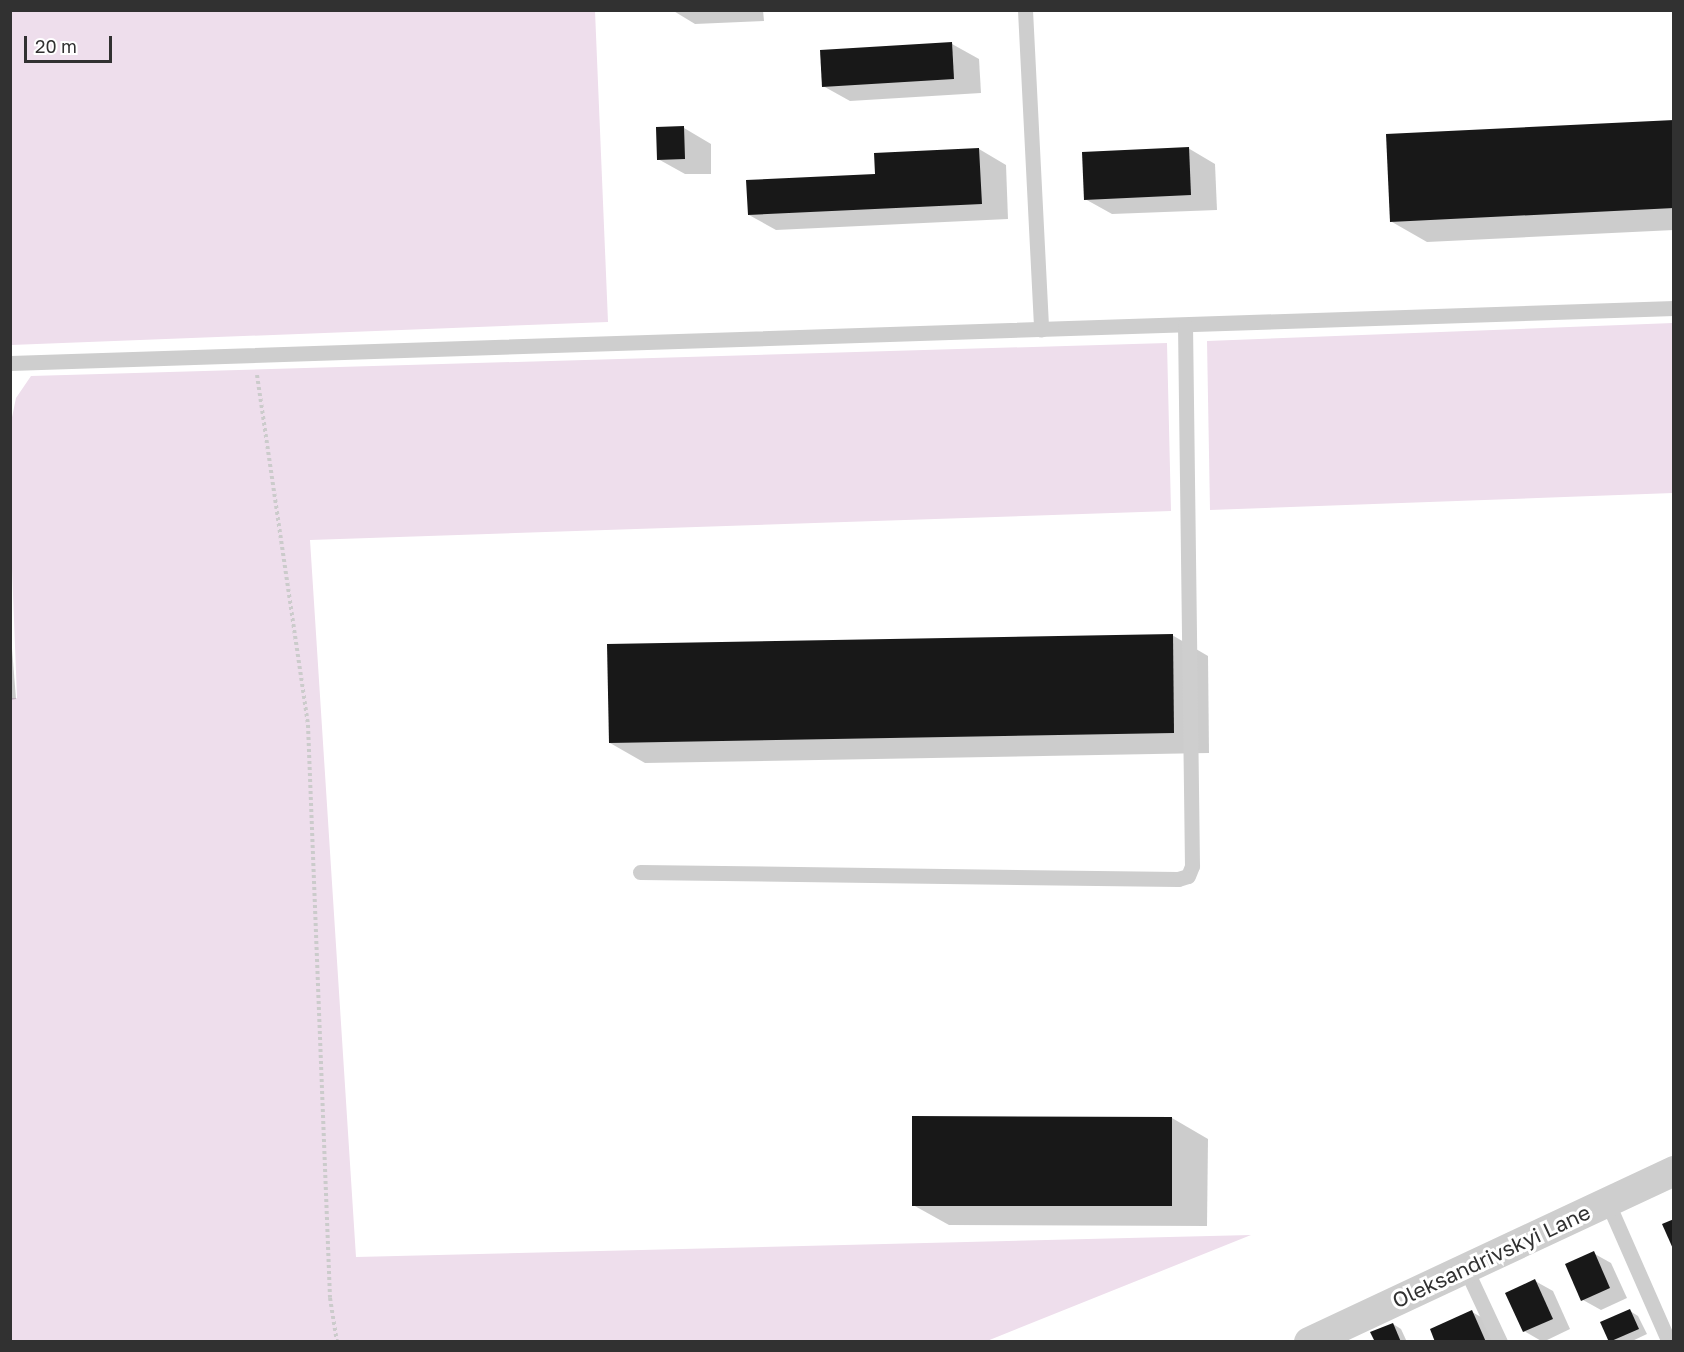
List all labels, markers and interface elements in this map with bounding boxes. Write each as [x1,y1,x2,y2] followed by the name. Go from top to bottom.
[27,24,116,62] scale bar
[35,35,77,57] text: 20 m
[1388,1199,1594,1313] street label: Oleksandrivskyi Lane

